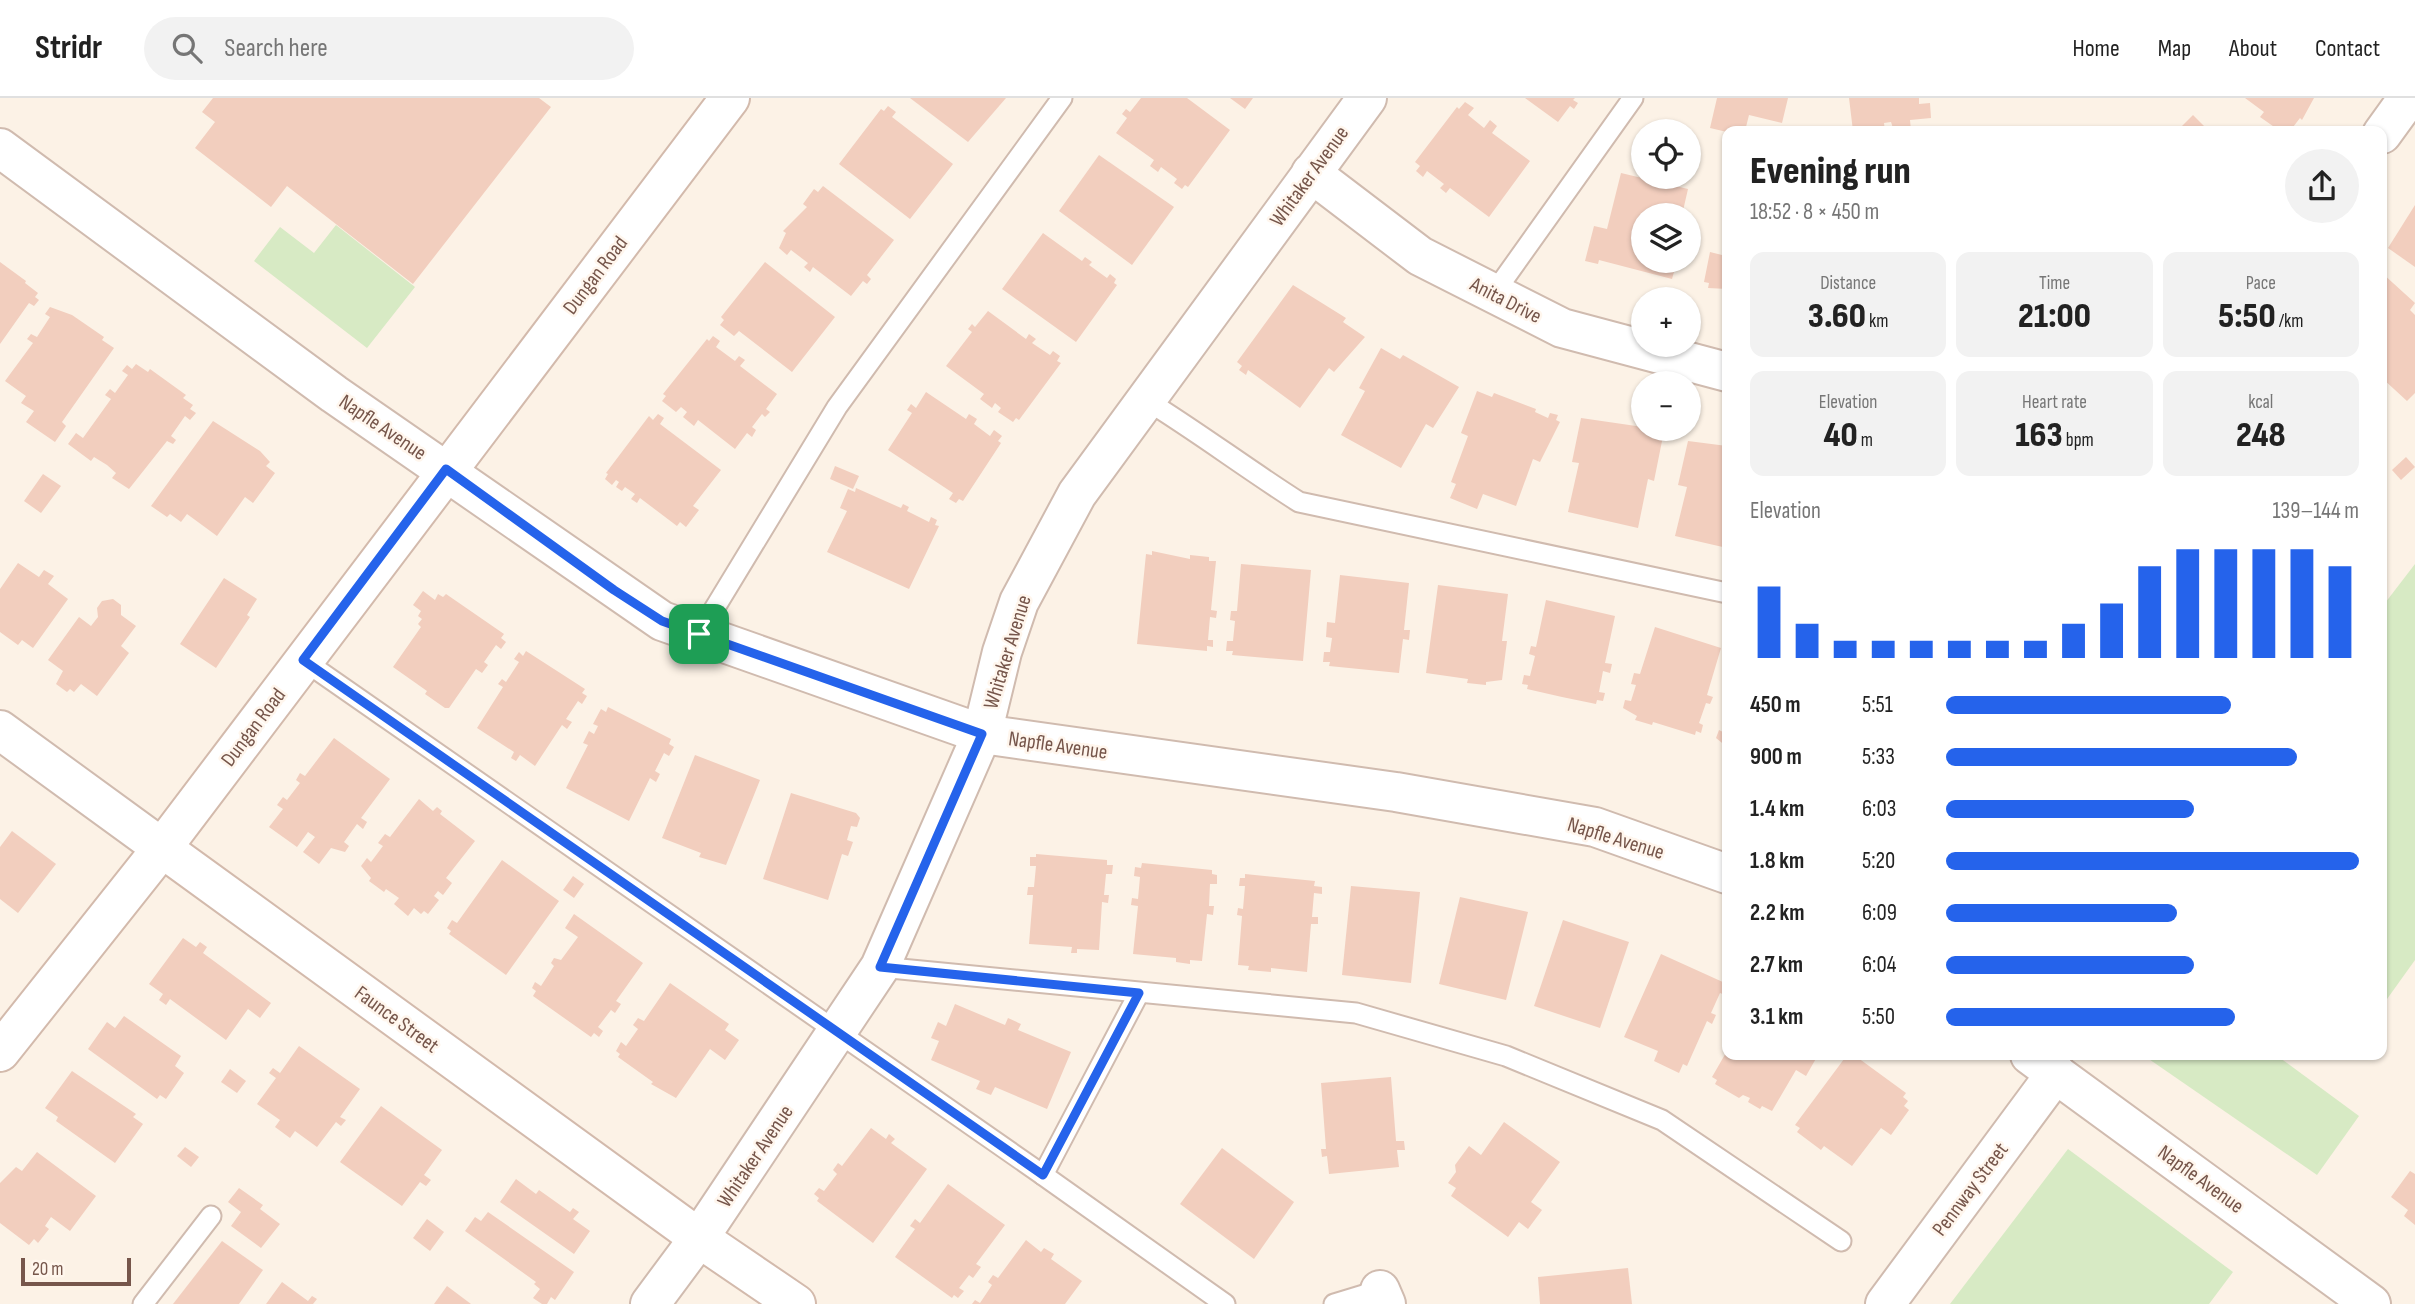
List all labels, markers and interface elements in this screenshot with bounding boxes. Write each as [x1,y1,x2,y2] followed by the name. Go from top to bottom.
[144,17,634,80] search box
[35,28,102,68] text: Stridr
[168,29,206,67] icon: search
[224,33,328,64] text: Search here
[2072,34,2120,63] text: Home
[2158,34,2191,63] text: Map
[2229,34,2277,63] text: About
[2315,34,2380,63] text: Contact
[1631,119,1701,441] map controls
[1631,119,1701,189] button: locate
[1265,121,1354,231] street label: Whitaker Avenue
[1750,149,1911,194] text: Evening run
[2285,149,2359,223] button: share
[1750,198,1879,226] text: 18:52 · 8 × 450 m
[1631,203,1701,273] button: layers
[558,231,633,319] street label: Dungan Road
[1465,271,1546,329] street label: Anita Drive
[1820,272,1876,295] text: Distance
[2039,272,2070,295] text: Time
[2246,272,2276,295] text: Pace
[1631,287,1701,357] button: +
[1808,295,1866,338] text: 3.60
[2018,295,2091,338] text: 21:00
[2218,295,2276,338] text: 5:50
[1866,310,1889,333] text: km
[2276,310,2303,333] text: /km
[1631,371,1701,441] button: −
[334,389,431,466] street label: Napfle Avenue
[1819,391,1877,414] text: Elevation
[2022,391,2087,414] text: Heart rate
[2248,391,2273,414] text: kcal
[1823,414,1858,457] text: 40
[2015,414,2063,457] text: 163
[2236,414,2286,457] text: 248
[1858,429,1873,452] text: m
[2063,429,2094,452] text: bpm
[1750,497,1821,525] text: Elevation
[2273,497,2359,525] text: 139–144 m
[978,592,1037,712] street label: Whitaker Avenue
[669,604,729,664] pin
[680,615,718,653] icon: arrive
[216,683,291,771] street label: Dungan Road
[1750,691,1801,719] text: 450 m
[1862,691,1893,719] text: 5:51
[1007,726,1109,765] street label: Napfle Avenue
[1750,743,1802,771] text: 900 m
[1862,743,1895,771] text: 5:33
[1750,795,1804,823] text: 1.4 km
[1862,795,1896,823] text: 6:03
[1565,812,1667,865] street label: Napfle Avenue
[1750,847,1804,875] text: 1.8 km
[1862,847,1895,875] text: 5:20
[1750,899,1804,927] text: 2.2 km
[1862,899,1897,927] text: 6:09
[1750,951,1803,979] text: 2.7 km
[1862,951,1896,979] text: 6:04
[350,981,444,1058] street label: Faunce Street
[1750,1003,1803,1031] text: 3.1 km
[1862,1003,1895,1031] text: 5:50
[712,1100,799,1212] street label: Whitaker Avenue
[1927,1138,2014,1241] street label: Pennway Street
[2153,1140,2248,1219] street label: Napfle Avenue
[21,1255,131,1287] scale bar
[32,1258,64,1281] text: 20 m

